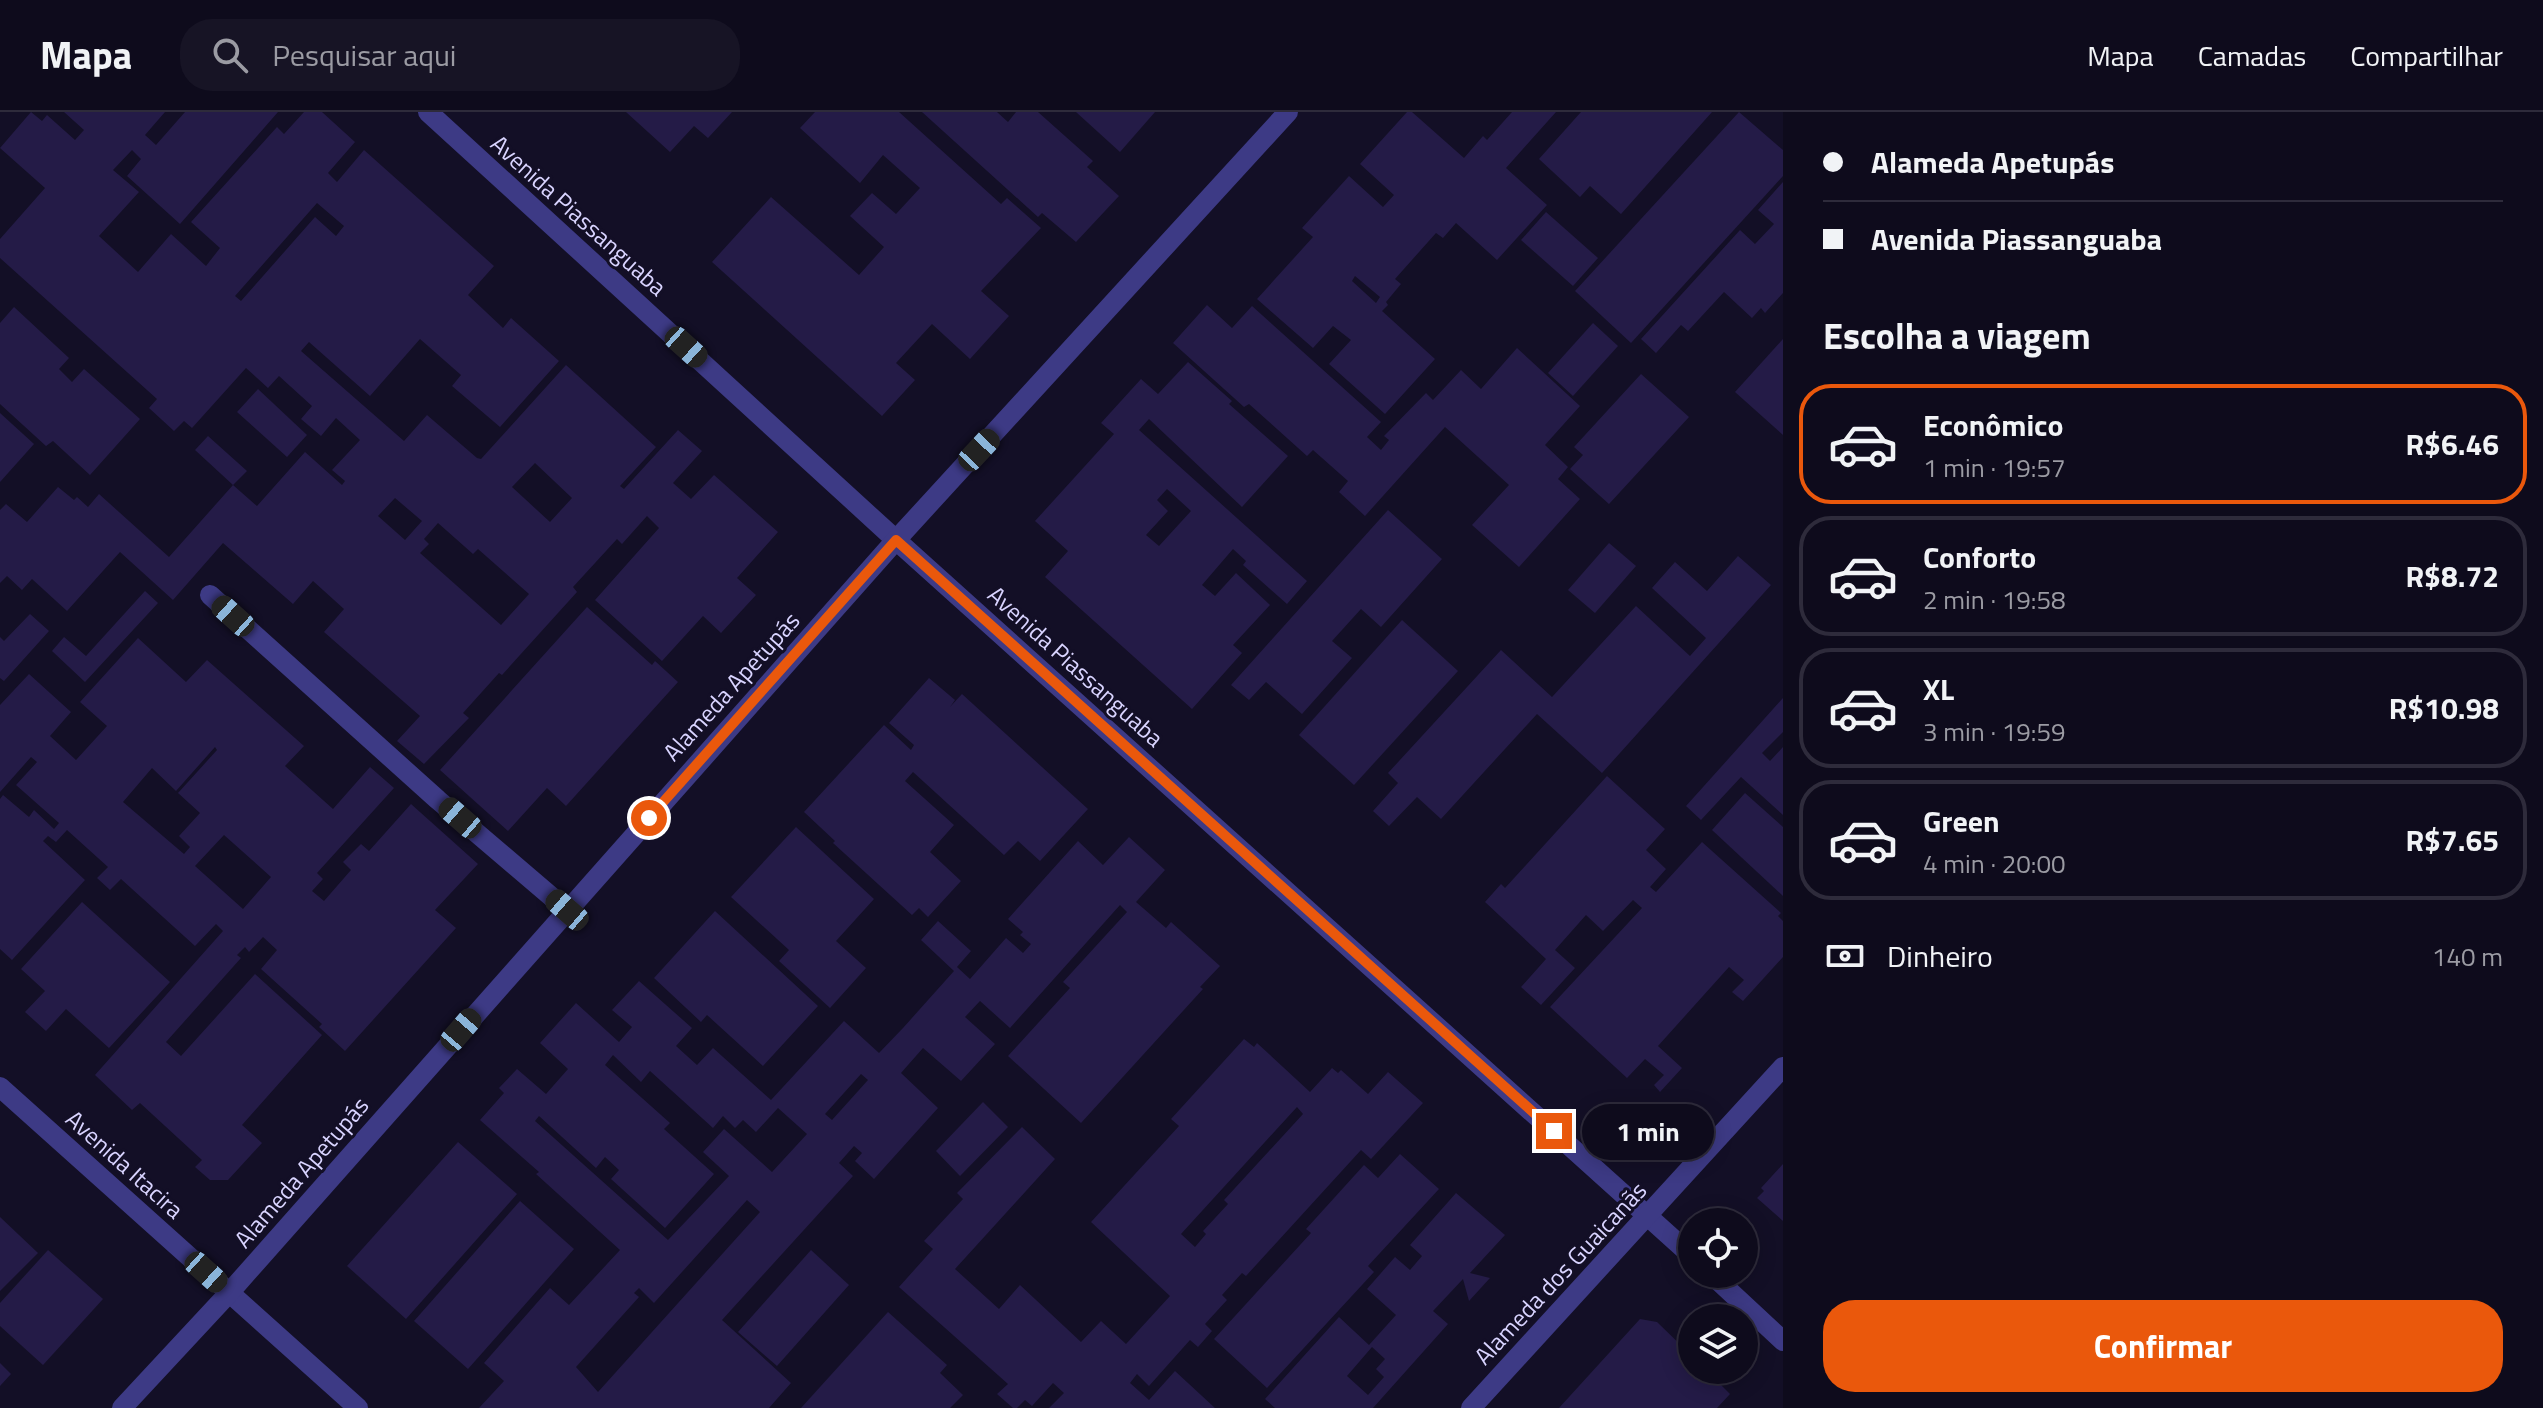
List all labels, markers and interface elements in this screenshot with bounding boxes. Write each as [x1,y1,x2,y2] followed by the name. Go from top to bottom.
[180,19,740,91] search box
[40,26,132,84] text: Mapa
[272,32,456,78] text: Pesquisar aqui
[208,33,252,77] icon: search
[2087,34,2154,77] text: Mapa
[2198,34,2306,77] text: Camadas
[2350,34,2503,77] text: Compartilhar
[483,126,675,304] street label: Avenida Piassanguaba
[1871,139,2114,185] text: Alameda Apetupás
[1871,216,2162,262] text: Avenida Piassanguaba
[1823,308,2091,363] text: Escolha a viagem
[660,322,712,372] car
[1923,402,2063,448] text: Econômico
[1827,408,1899,480] icon: car
[2406,421,2499,467] text: R$6.46
[954,424,1004,476] car
[1923,448,2066,487] text: 1 min · 19:57
[1923,534,2036,580] text: Conforto
[1827,540,1899,612] icon: car
[2406,553,2499,599] text: R$8.72
[980,577,1172,755] street label: Avenida Piassanguaba
[1923,580,2066,619] text: 2 min · 19:58
[207,591,259,641] car
[654,603,808,769] street label: Alameda Apetupás
[1923,666,1954,712] text: XL
[1827,672,1899,744] icon: car
[2389,685,2499,731] text: R$10.98
[1923,712,2066,751] text: 3 min · 19:59
[434,793,486,843] car
[1923,798,2000,844] text: Green
[631,800,667,836] route start
[1827,804,1899,876] icon: car
[2406,817,2499,863] text: R$7.65
[1923,844,2066,883] text: 4 min · 20:00
[541,885,593,935] car
[1887,933,1993,979] text: Dinheiro
[1823,934,1867,978] icon: cash
[2432,937,2503,976] text: 140 m
[436,1004,486,1056] car
[225,1088,377,1256] street label: Alameda Apetupás
[58,1101,192,1227] street label: Avenida Itacira
[1582,1103,1714,1159] callout: 1 min
[1616,1112,1680,1151] text: 1 min
[1536,1113,1572,1149] route end
[1465,1173,1655,1373] street label: Alameda dos Guaicanãs
[1678,1208,1758,1384] map controls
[1678,1208,1758,1288] button: locate
[180,1247,232,1297] car
[1823,1300,2503,1392] button: Confirmar
[1678,1304,1758,1384] button: layers

